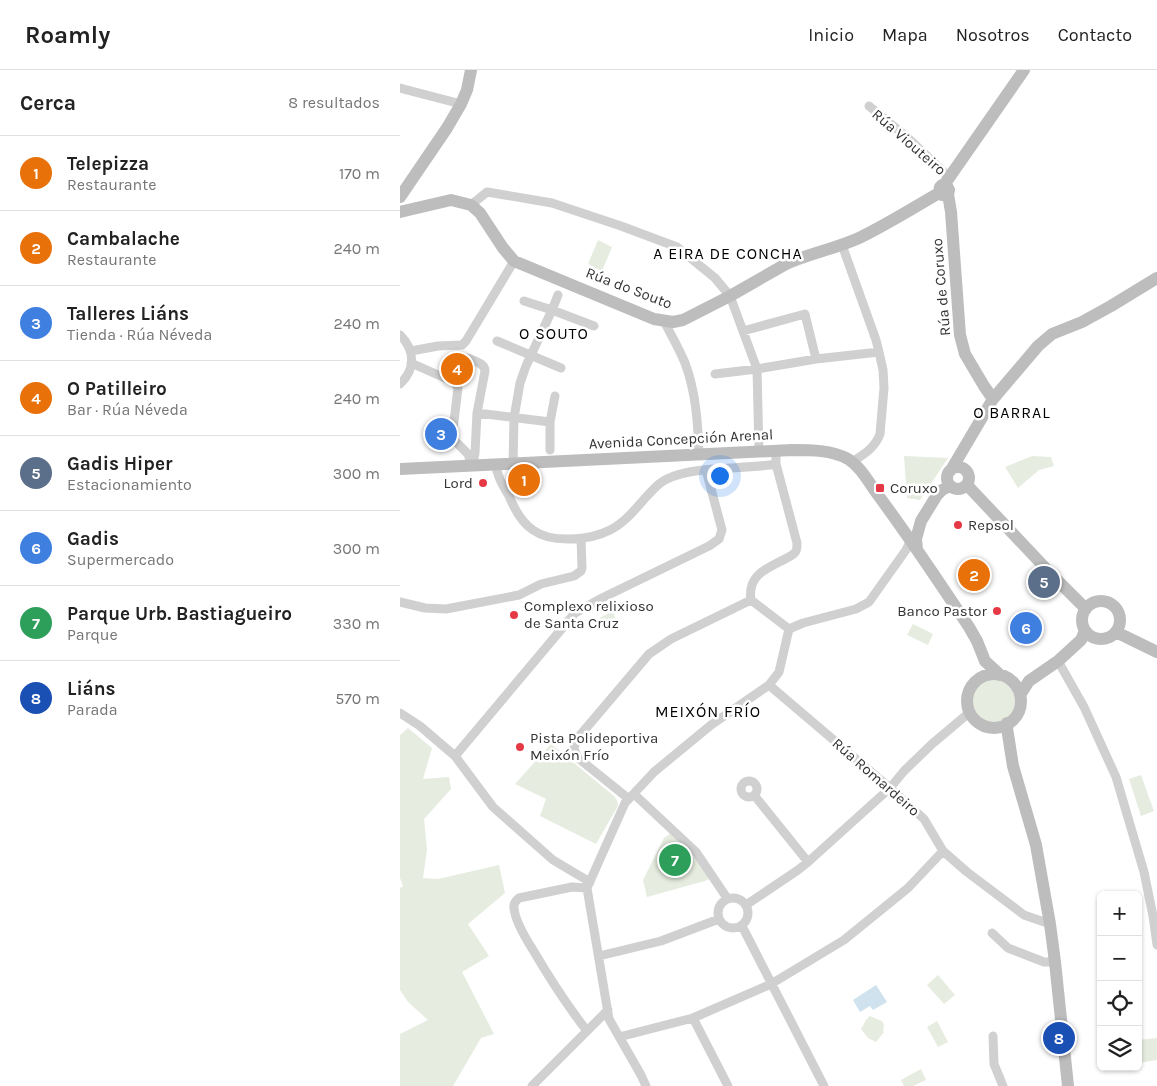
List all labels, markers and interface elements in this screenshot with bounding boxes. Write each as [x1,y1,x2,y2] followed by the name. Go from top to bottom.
[25,21,110,49] text: Roamly
[808,24,854,46] text: Inicio
[882,24,928,46] text: Mapa
[956,24,1030,46] text: Nosotros
[1058,24,1132,46] text: Contacto
[20,91,76,115] text: Cerca
[288,93,380,112] text: 8 resultados
[868,105,950,179] street label: Rúa Viouteiro
[67,153,149,175] text: Telepizza
[33,164,39,183] text: 1
[339,164,380,183] text: 170 m
[67,175,156,194] text: Restaurante
[67,228,180,250] text: Cambalache
[928,237,954,337] street label: Rúa de Coruxo
[31,239,41,258] text: 2
[334,239,380,258] text: 240 m
[653,244,803,263] district label: A EIRA DE CONCHA
[67,250,156,269] text: Restaurante
[583,263,675,313] street label: Rúa do Souto
[67,303,189,325] text: Talleres Liáns
[31,314,41,333] text: 3
[334,314,380,333] text: 240 m
[519,324,589,343] district label: O SOUTO
[67,325,212,344] text: Tienda · Rúa Néveda
[441,350,473,388] pin: 4
[67,378,167,400] text: O Patilleiro
[31,389,41,408] text: 4
[334,389,380,408] text: 240 m
[67,400,188,419] text: Bar · Rúa Néveda
[973,403,1051,422] district label: O BARRAL
[425,415,457,453] pin: 3
[588,425,774,453] street label: Avenida Concepción Arenal
[67,453,172,475] text: Gadis Hiper
[508,461,540,499] pin: 1
[707,463,733,489] your location
[31,464,41,483] text: 5
[333,464,380,483] text: 300 m
[443,474,473,492] place label: Lord
[67,475,192,494] text: Estacionamiento
[477,477,489,489] marker: Lord
[890,479,938,497] place label: Coruxo
[874,482,886,494] marker: Coruxo
[968,516,1014,534] place label: Repsol
[952,519,964,531] marker: Repsol
[67,528,119,550] text: Gadis
[31,539,41,558] text: 6
[333,539,380,558] text: 300 m
[67,550,174,569] text: Supermercado
[958,556,990,594] pin: 2
[1028,563,1060,601] pin: 5
[524,597,654,632] place label: Complexo relixioso de Santa Cruz
[897,602,988,620] place label: Banco Pastor
[67,603,292,625] text: Parque Urb. Bastiagueiro
[991,605,1003,617] marker: Banco Pastor
[508,609,520,621] marker: Complexo relixioso de Santa Cruz
[1010,609,1042,647] pin: 6
[32,614,40,633] text: 7
[333,614,380,633] text: 330 m
[67,625,118,644] text: Parque
[67,678,116,700] text: Liáns
[31,689,41,708] text: 8
[335,689,380,708] text: 570 m
[67,700,118,719] text: Parada
[655,702,761,721] district label: MEIXÓN FRÍO
[530,729,658,764] place label: Pista Polideportiva Meixón Frío
[829,734,923,820] street label: Rúa Romardeiro
[514,741,526,753] marker: Pista Polideportiva Meixón Frío
[659,841,691,879] pin: 7
[1097,891,1142,1071] map controls
[1097,891,1142,936] button: +
[1097,936,1142,981] button: −
[1097,981,1142,1026] button: locate
[1043,1019,1075,1057] pin: 8
[1097,1026,1142,1071] button: layers

